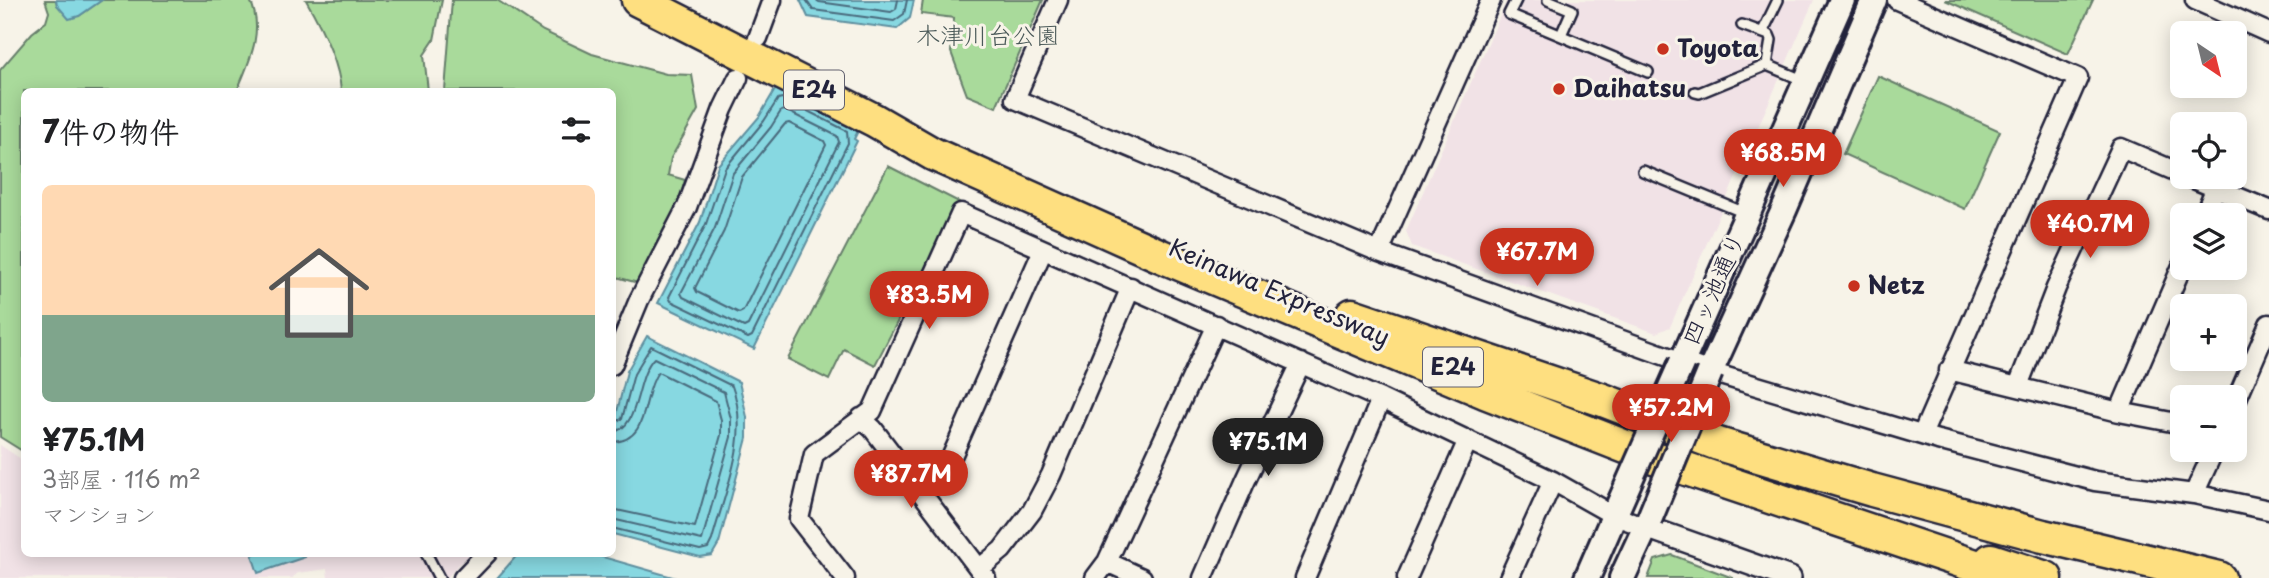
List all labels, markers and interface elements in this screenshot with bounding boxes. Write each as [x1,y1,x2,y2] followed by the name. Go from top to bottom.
[916,16,1060,52] park label: 木津川台公園
[2170,21,2247,98] north arrow
[2170,21,2247,462] map controls
[1677,29,1760,65] place label: Toyota
[1655,41,1671,57] marker: Toyota
[1573,69,1686,105] place label: Daihatsu
[784,71,844,110] road number: E24
[1551,81,1567,97] marker: Daihatsu
[42,108,179,153] text: 7件の物件
[557,111,595,149] icon: filters
[2170,112,2247,189] button: locate
[1726,130,1840,189] pin: ¥68.5M
[1740,134,1826,169] text: ¥68.5M
[2033,201,2147,260] pin: ¥40.7M
[2170,203,2247,280] button: layers
[2046,205,2134,240] text: ¥40.7M
[1671,226,1753,350] street label: 四ッ池通り
[1164,228,1396,354] street label: Keinawa Expressway
[1480,229,1594,288] pin: ¥67.7M
[256,230,382,356] icon: home
[1496,233,1578,268] text: ¥67.7M
[1868,266,1925,302] place label: Netz
[872,272,986,331] pin: ¥83.5M
[886,276,972,311] text: ¥83.5M
[1846,278,1862,294] marker: Netz
[2170,294,2247,371] button: +
[1423,348,1483,386] road number: E24
[1614,384,1728,444] pin: ¥57.2M
[2170,385,2247,462] button: −
[1628,389,1714,424] text: ¥57.2M
[42,416,145,461] text: ¥75.1M
[1211,419,1325,478] pin: ¥75.1M
[1228,423,1308,458] text: ¥75.1M
[854,450,968,510] pin: ¥87.7M
[870,455,952,490] text: ¥87.7M
[42,461,201,496] text: 3部屋 · 116 m²
[42,496,156,531] text: マンション

